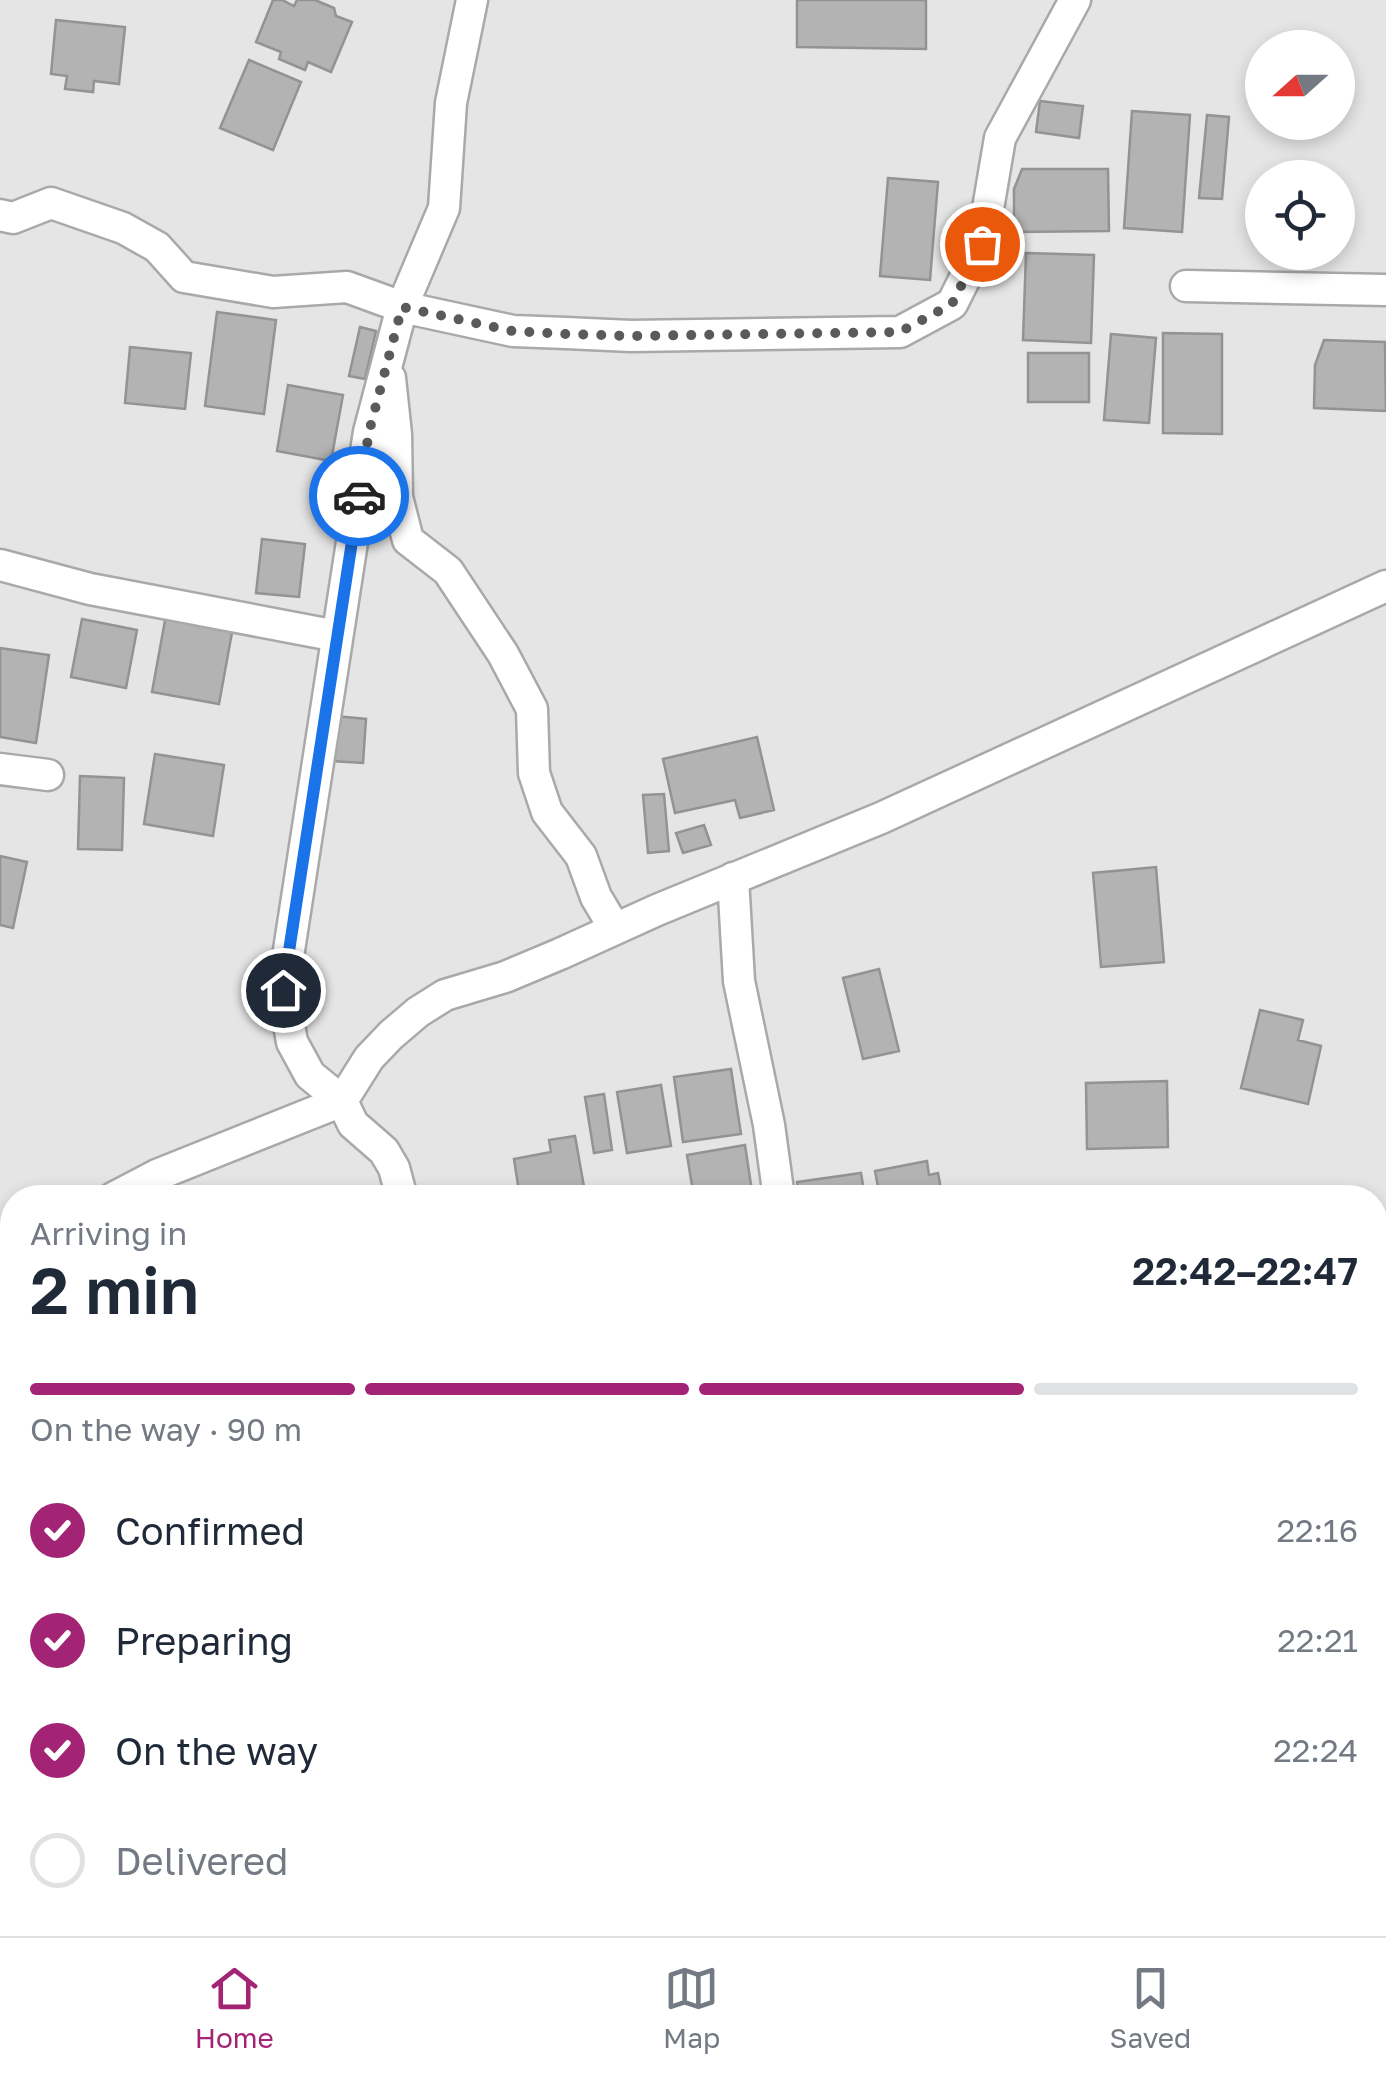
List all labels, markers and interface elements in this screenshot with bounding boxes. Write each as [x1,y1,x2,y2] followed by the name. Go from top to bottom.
[1245,30,1355,140] north arrow
[1245,30,1355,270] map controls
[1245,160,1355,270] button: locate
[940,202,1025,287] pin
[955,217,1010,272] icon: bag
[309,446,409,546] courier
[332,469,387,524] icon: car
[241,948,326,1033] pin
[256,963,311,1018] icon: home
[30,1214,187,1252] text: Arriving in
[1132,1248,1358,1293] text: 22:42–22:47
[30,1250,199,1328] text: 2 min
[30,1410,302,1448] text: On the way · 90 m
[30,1503,85,1558] icon: check
[115,1508,305,1553] text: Confirmed
[1276,1511,1358,1549] text: 22:16
[30,1613,85,1668] icon: check
[115,1618,293,1663] text: Preparing
[1277,1621,1358,1659] text: 22:21
[30,1723,85,1778] icon: check
[115,1728,318,1773] text: On the way
[1273,1731,1358,1769] text: 22:24
[115,1838,288,1883] text: Delivered
[195,1961,274,2054] tab: Home
[663,1961,720,2054] tab: Map
[1110,1961,1191,2054] tab: Saved

